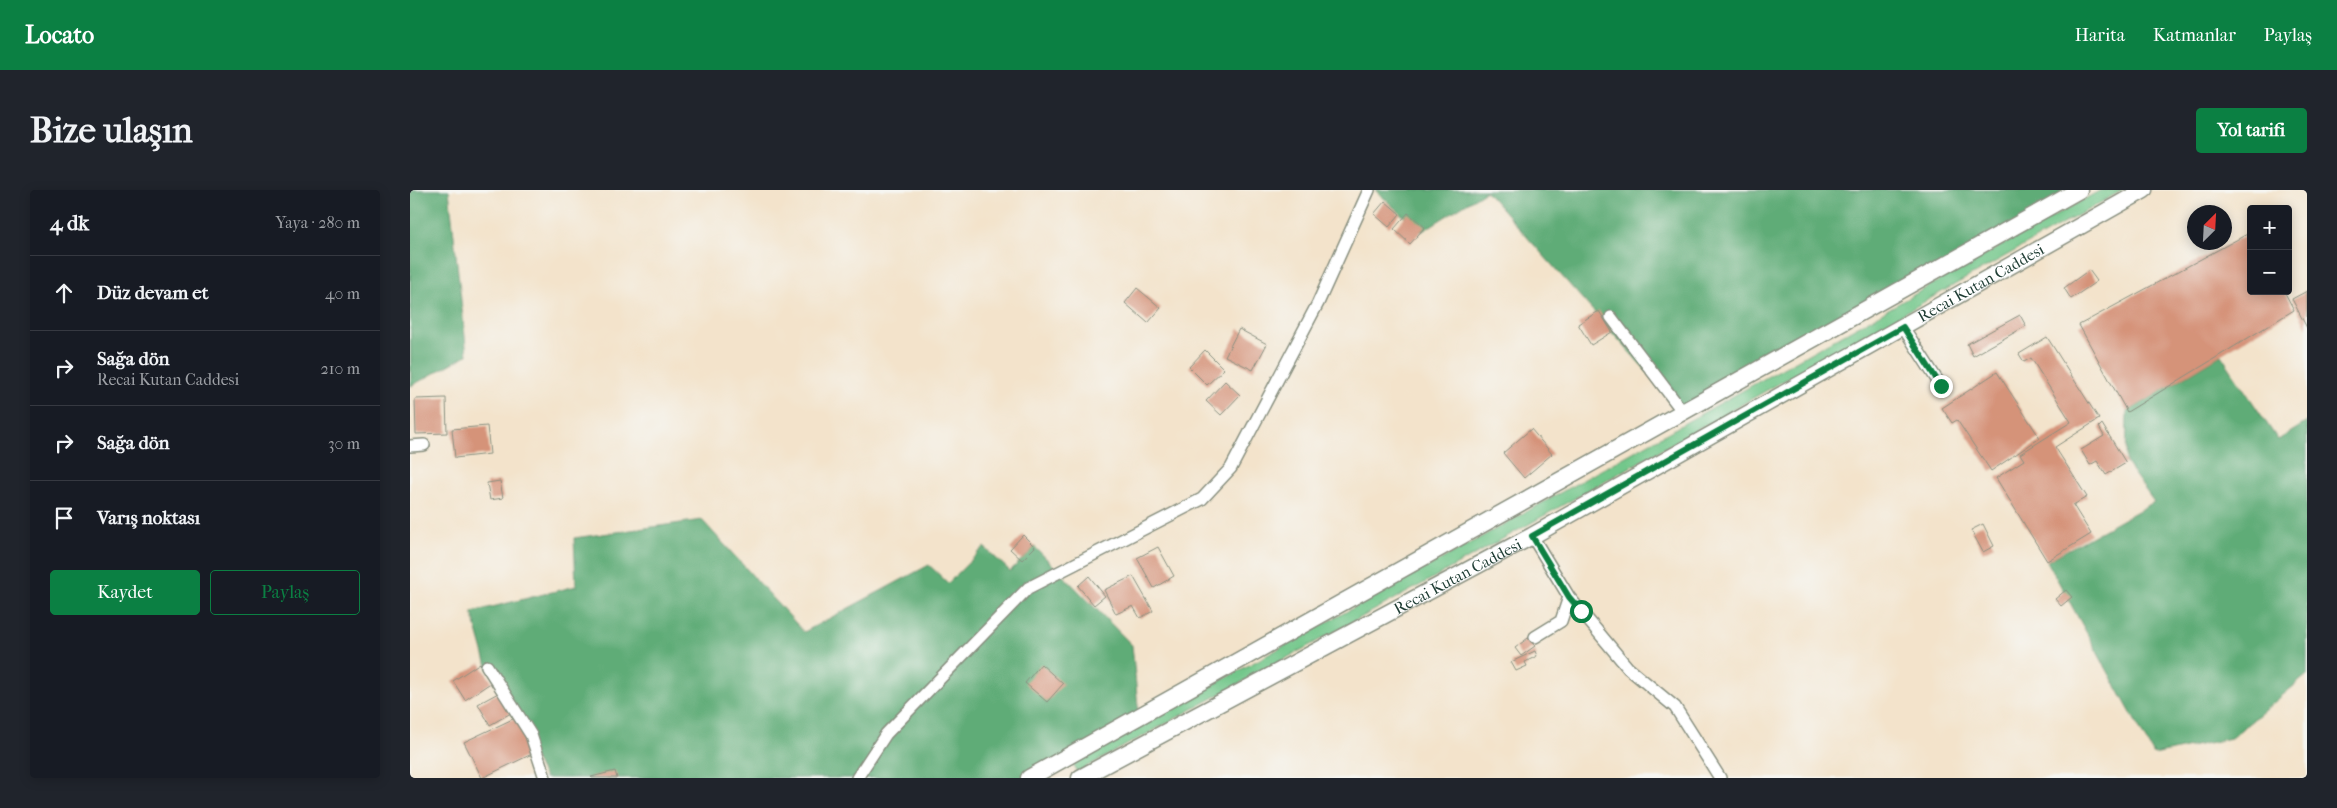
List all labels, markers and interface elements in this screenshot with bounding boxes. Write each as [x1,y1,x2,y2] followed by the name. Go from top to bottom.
[25,21,94,49] text: Locato
[2075,25,2125,46] text: Harita
[2153,25,2236,46] text: Katmanlar
[2264,25,2312,46] text: Paylaş
[2196,108,2307,153] button: Yol tarifi
[30,110,193,151] text: Bize ulaşın
[2187,205,2232,250] north arrow
[2247,205,2292,295] map controls
[2247,205,2292,250] button: +
[50,211,89,235] text: 4 dk
[276,213,360,232] text: Yaya · 280 m
[1914,239,2047,326] street label: Recai Kutan Caddesi
[2247,250,2292,295] button: −
[50,279,78,307] icon: ahead
[97,282,208,304] text: Düz devam et
[325,284,360,303] text: 40 m
[97,348,170,370] text: Sağa dön
[50,354,78,382] icon: right
[321,359,360,378] text: 210 m
[97,370,239,389] text: Recai Kutan Caddesi
[1930,375,1953,398] route end
[50,429,78,457] icon: right
[97,432,170,454] text: Sağa dön
[328,434,360,453] text: 30 m
[50,504,78,532] icon: arrive
[97,507,200,529] text: Varış noktası
[1390,534,1525,618] street label: Recai Kutan Caddesi
[50,570,200,615] button: Kaydet
[210,570,360,615] button: Paylaş
[1570,600,1593,623] route start

